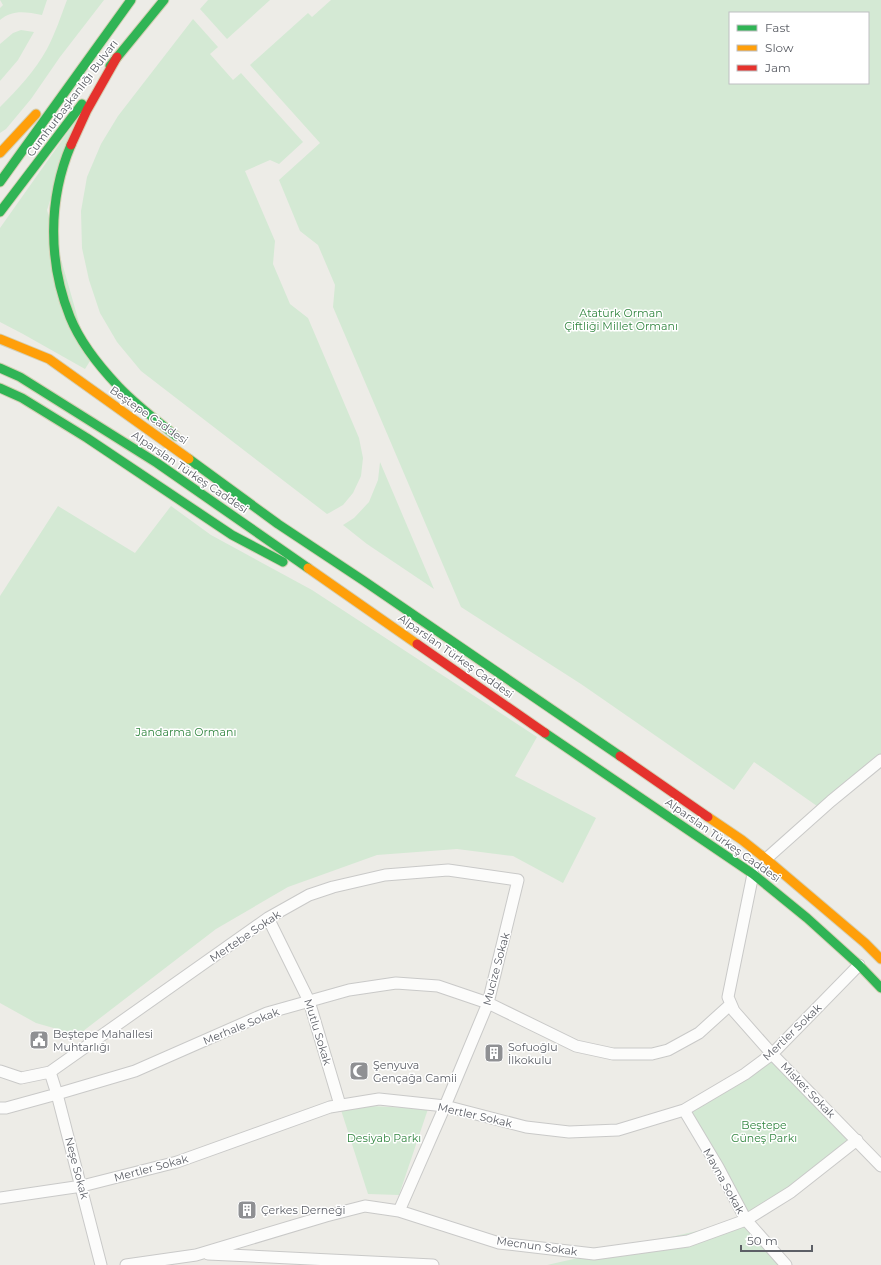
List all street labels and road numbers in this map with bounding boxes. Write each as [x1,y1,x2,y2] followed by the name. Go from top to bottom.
[23,37,121,159] street label: Cumhurbaşkanlığı Bulvarı
[107,383,191,447] street label: Beştepe Caddesi
[129,428,251,516] street label: Alparslan Türkeş Caddesi
[396,611,516,701] street label: Alparslan Türkeş Caddesi
[663,795,783,885] street label: Alparslan Türkeş Caddesi
[207,907,284,965] street label: Mertebe Sokak
[480,930,513,1007] street label: Mucize Sokak
[301,997,335,1067] street label: Mutlu Sokak
[760,1000,825,1064] street label: Mertler Sokak
[201,1004,282,1048] street label: Merhale Sokak
[778,1059,838,1121] street label: Misket Sokak
[436,1100,514,1130] street label: Mertler Sokak
[62,1135,92,1201] street label: Neşe Sokak
[700,1146,748,1217] street label: Mavna Sokak
[112,1151,190,1185] street label: Mertler Sokak
[496,1233,579,1259] street label: Mecnun Sokak

